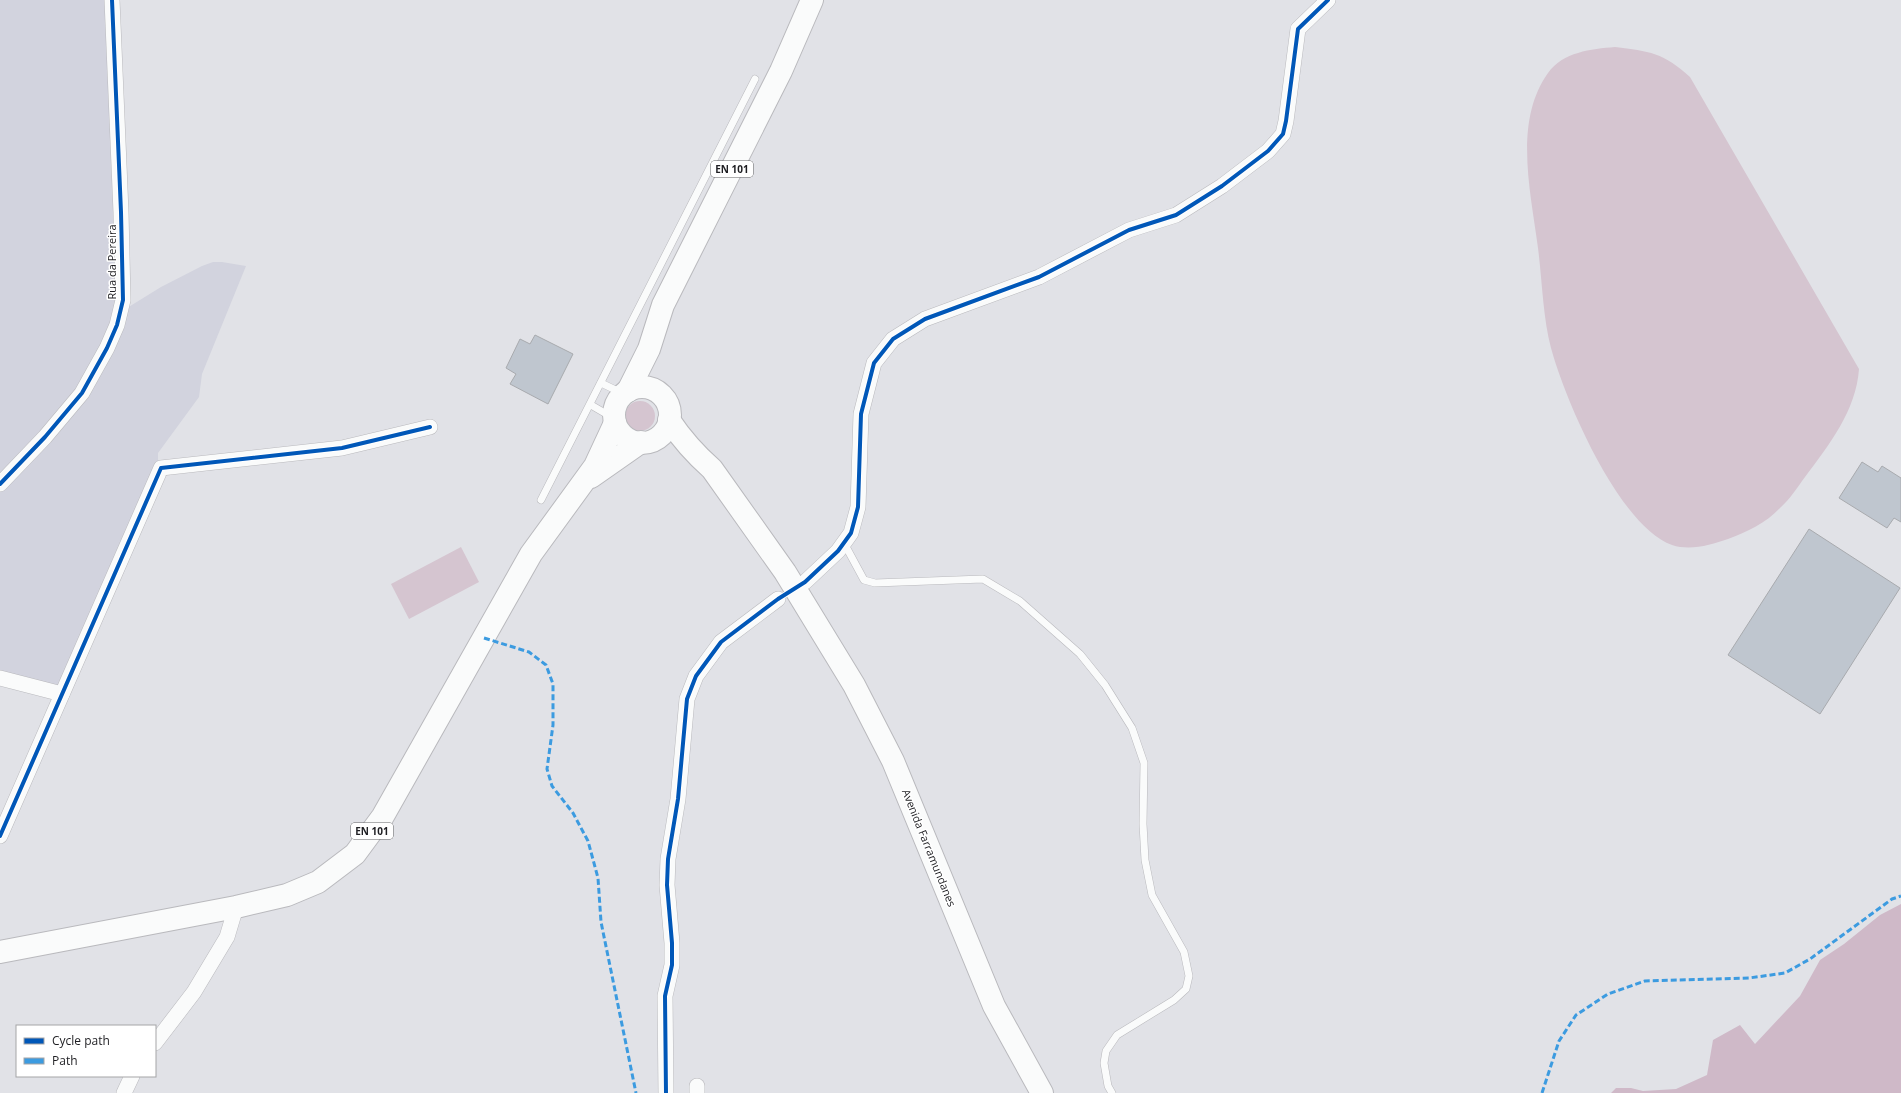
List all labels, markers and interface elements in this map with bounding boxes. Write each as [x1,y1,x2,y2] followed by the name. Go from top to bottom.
[711,161,753,177] road number: EN 101
[104,224,119,300] street label: Rua da Pereira
[899,787,960,909] street label: Avenida Farramundanes
[351,823,393,839] road number: EN 101
[16,1025,156,1077] legend
[52,1032,110,1049] text: Cycle path
[52,1052,78,1069] text: Path

